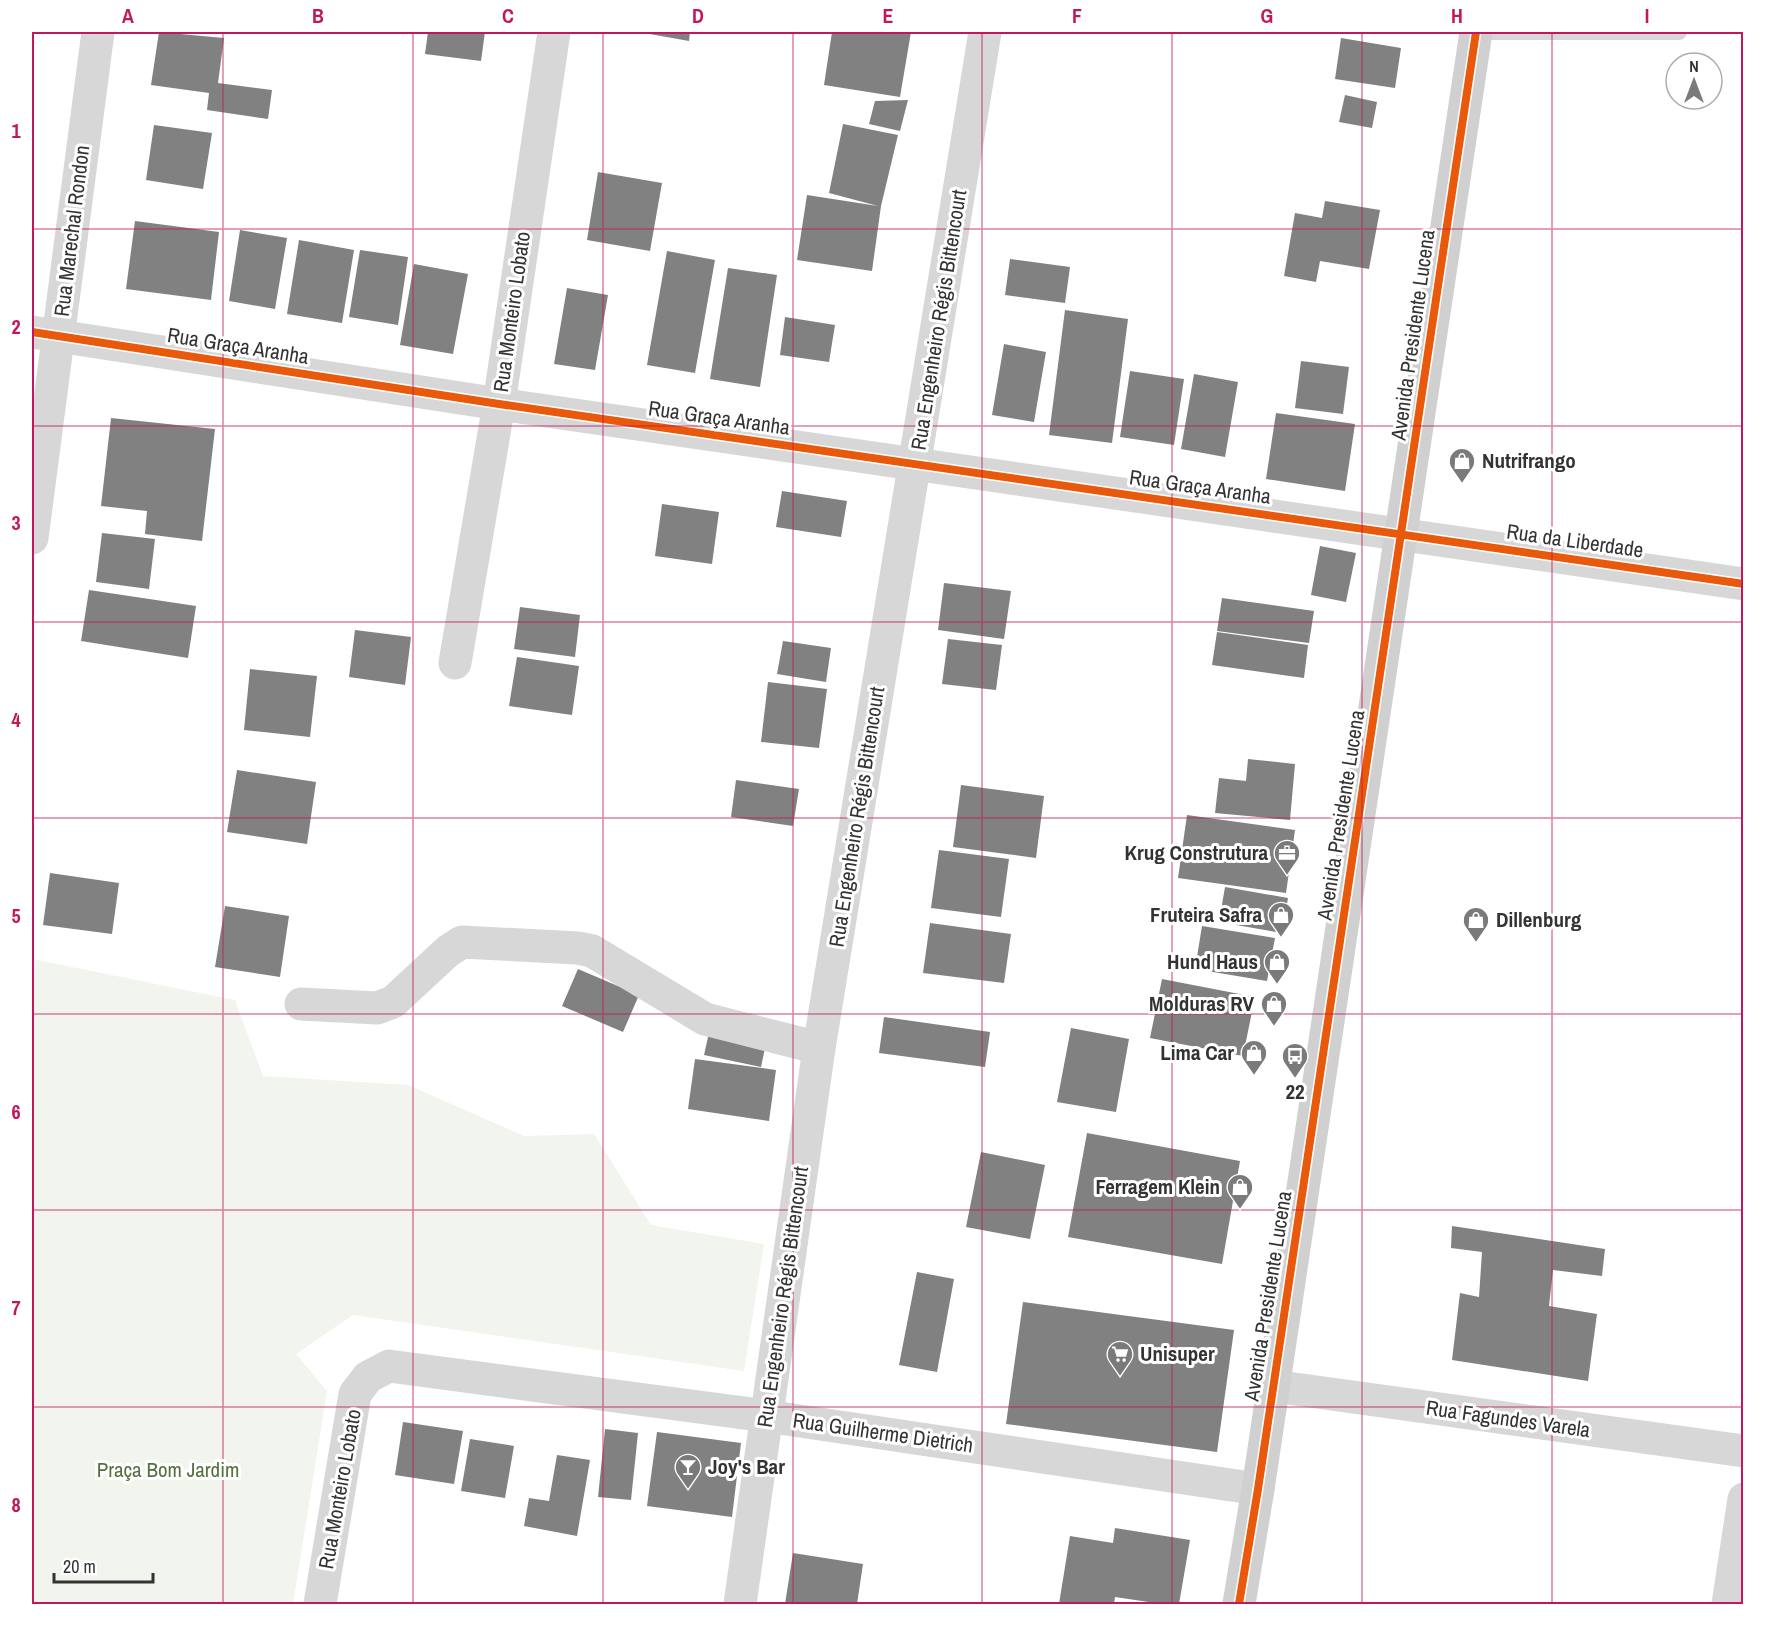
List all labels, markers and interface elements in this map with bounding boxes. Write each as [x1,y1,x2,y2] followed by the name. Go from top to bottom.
[122,2,134,29] text: A
[312,2,324,29] text: B
[502,2,514,29] text: C
[692,2,704,29] text: D
[883,2,894,29] text: E
[1072,2,1082,29] text: F
[1261,2,1273,29] text: G
[1451,2,1463,29] text: H
[1645,2,1649,29] text: I
[1664,51,1724,111] north arrow
[1689,55,1699,77] text: N
[11,117,21,144] text: 1
[47,144,96,318] street label: Rua Marechal Rondon
[904,187,973,452] street label: Rua Engenheiro Régis Bittencourt
[1383,227,1442,443] street label: Avenida Presidente Lucena
[486,230,537,394] street label: Rua Monteiro Lobato
[11,313,21,340] text: 2
[165,320,311,371] street label: Rua Graça Aranha
[646,393,792,442] street label: Rua Graça Aranha
[1447,446,1477,484] shop icon: Nutrifrango
[1482,446,1576,475] place label: Nutrifrango
[1127,462,1273,511] street label: Rua Graça Aranha
[11,509,21,536] text: 3
[1505,517,1645,564] street label: Rua da Liberdade
[822,684,891,949] street label: Rua Engenheiro Régis Bittencourt
[11,706,21,733] text: 4
[1309,707,1371,923] street label: Avenida Presidente Lucena
[1125,838,1268,867] place label: Krug Construtura
[1272,838,1302,876] office icon: Krug Construtura
[1150,900,1262,929] place label: Fruteira Safra
[1266,900,1296,938] shop icon: Fruteira Safra
[11,902,21,929] text: 5
[1461,905,1491,943] shop icon: Dillenburg
[1496,905,1582,934] place label: Dillenburg
[1167,947,1258,976] place label: Hund Haus
[1262,947,1292,985] shop icon: Hund Haus
[1149,989,1255,1018] place label: Molduras RV
[1259,989,1289,1027] shop icon: Molduras RV
[1160,1038,1234,1067] place label: Lima Car
[1239,1038,1269,1076] shop icon: Lima Car
[1280,1041,1310,1079] bus stop icon: 22
[1285,1077,1305,1106] place label: 22
[11,1098,21,1125] text: 6
[750,1164,815,1429] street label: Rua Engenheiro Régis Bittencourt
[1095,1172,1220,1201] place label: Ferragem Klein
[1225,1172,1255,1210] shop icon: Ferragem Klein
[1236,1188,1298,1404] street label: Avenida Presidente Lucena
[11,1294,21,1321] text: 7
[1105,1339,1135,1377] supermarket icon: Unisuper
[1140,1339,1215,1368] place label: Unisuper
[1424,1393,1592,1444] street label: Rua Fagundes Varela
[791,1405,975,1460] street label: Rua Guilherme Dietrich
[311,1407,368,1571] street label: Rua Monteiro Lobato
[673,1452,703,1490] bar icon: Joy's Bar
[708,1452,785,1481] place label: Joy's Bar
[97,1455,239,1484] park label: Praça Bom Jardim
[11,1491,21,1518] text: 8
[54,1546,153,1584] scale bar
[63,1554,96,1579] text: 20 m

